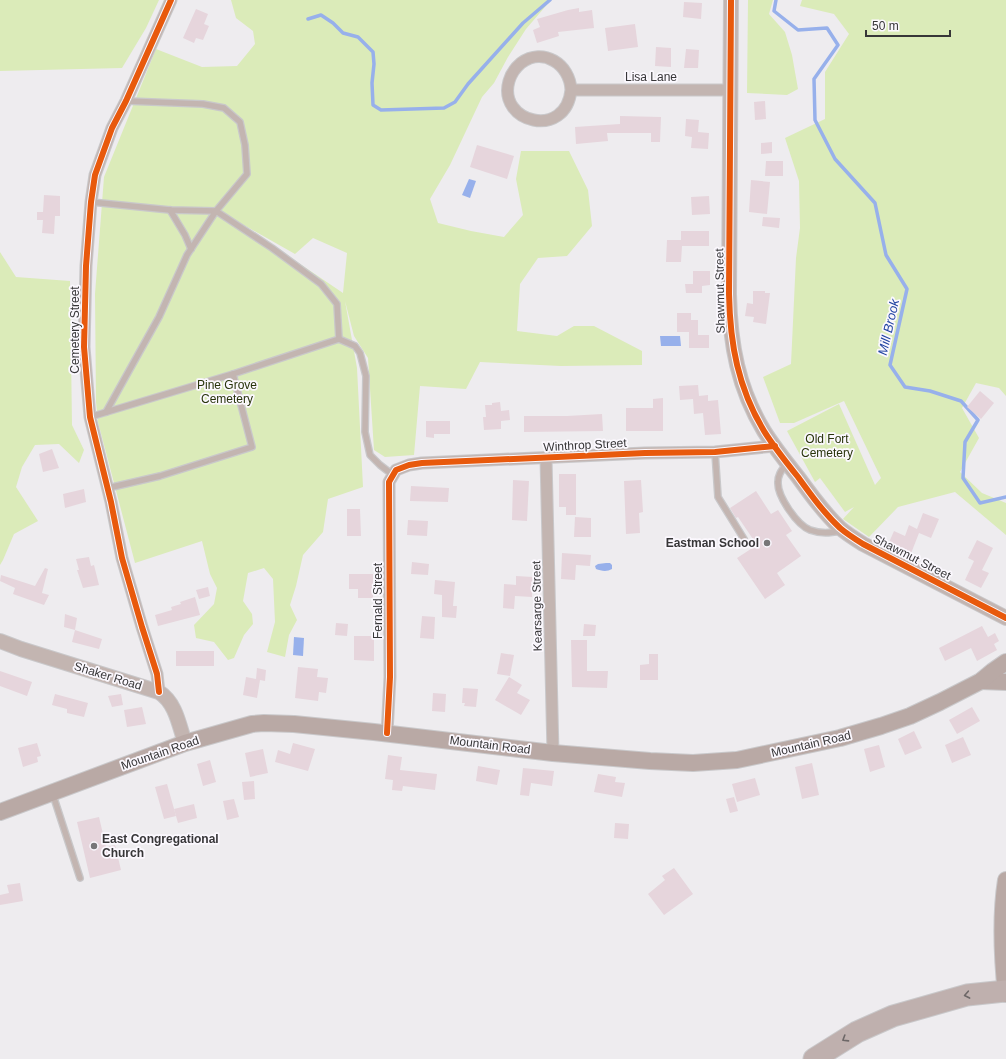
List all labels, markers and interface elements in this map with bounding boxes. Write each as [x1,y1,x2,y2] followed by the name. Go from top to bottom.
[866,12,950,38] scale bar
[872,19,899,33] text: 50 m
[625,70,677,84] street label: Lisa Lane
[712,248,728,334] street label: Shawmut Street
[68,286,82,374] street label: Cemetery Street
[875,296,903,357] water label: Mill Brook
[197,378,257,406] park label: Pine Grove Cemetery
[801,432,853,460] park label: Old Fort Cemetery
[543,436,628,454] street label: Winthrop Street
[871,531,954,583] street label: Shawmut Street
[666,536,759,550] place label: Eastman School
[762,538,772,548] marker: Eastman School
[529,560,545,651] street label: Kearsarge Street
[371,562,385,639] street label: Fernald Street
[72,659,144,693] street label: Shaker Road
[770,728,852,760] street label: Mountain Road
[119,733,201,773] street label: Mountain Road
[449,733,531,757] street label: Mountain Road
[102,832,219,860] place label: East Congregational Church
[89,841,99,851] marker: East Congregational Church
[964,991,970,999] one-way arrow
[842,1035,849,1042] one-way arrow

